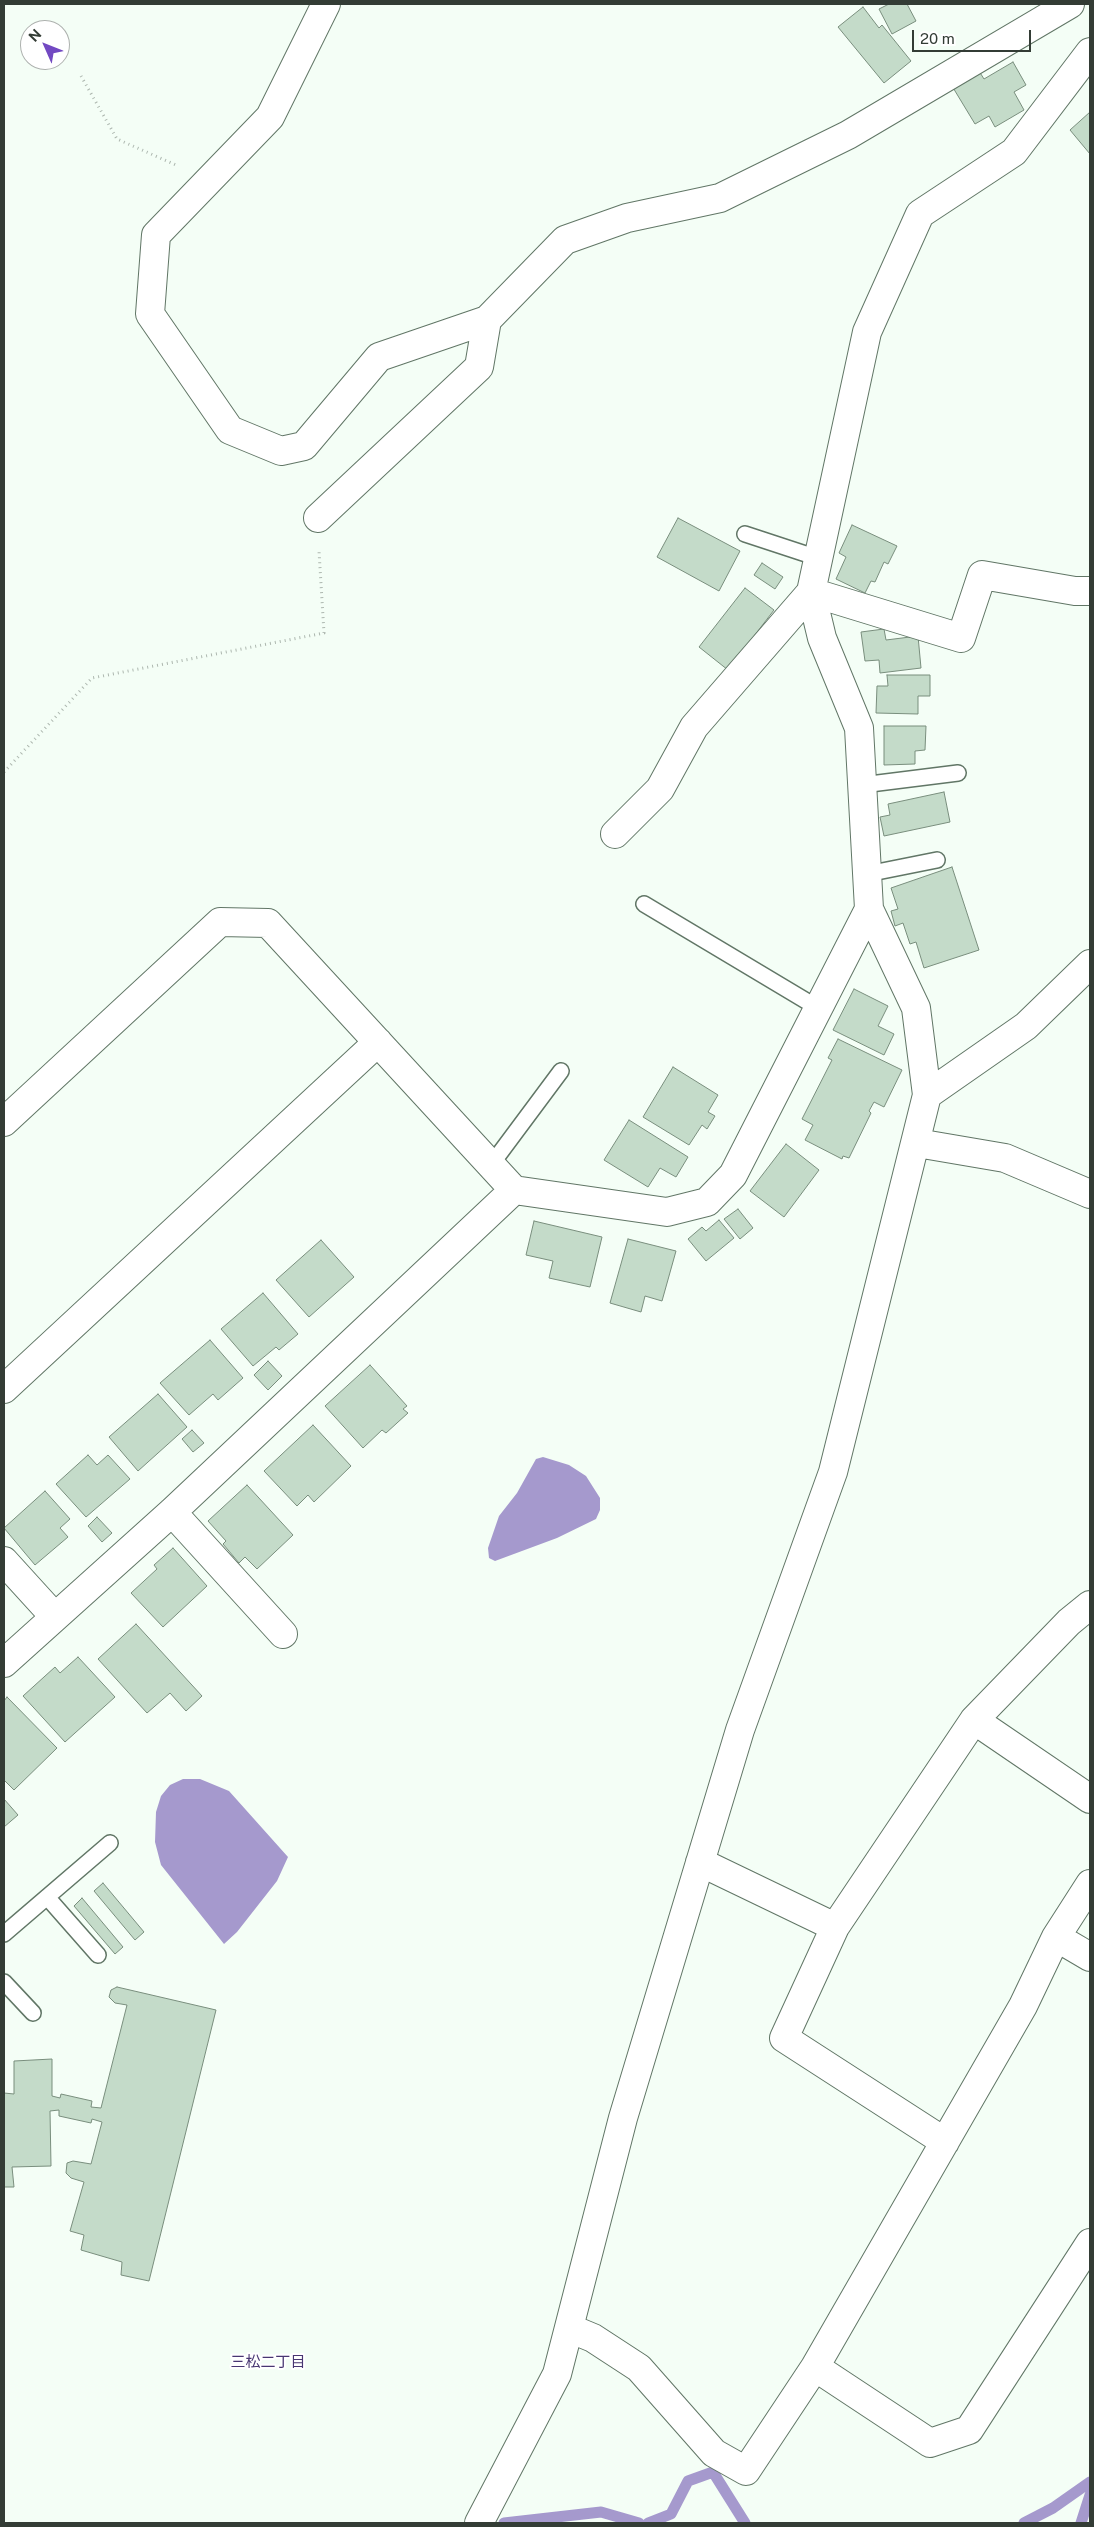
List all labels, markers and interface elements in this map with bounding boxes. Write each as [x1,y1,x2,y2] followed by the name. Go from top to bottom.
[20,20,70,70] north arrow
[914,20,1033,52] scale bar
[25,26,44,45] text: N
[920,30,955,47] text: 20 m
[231,2353,305,2371] district label: 三松二丁目

